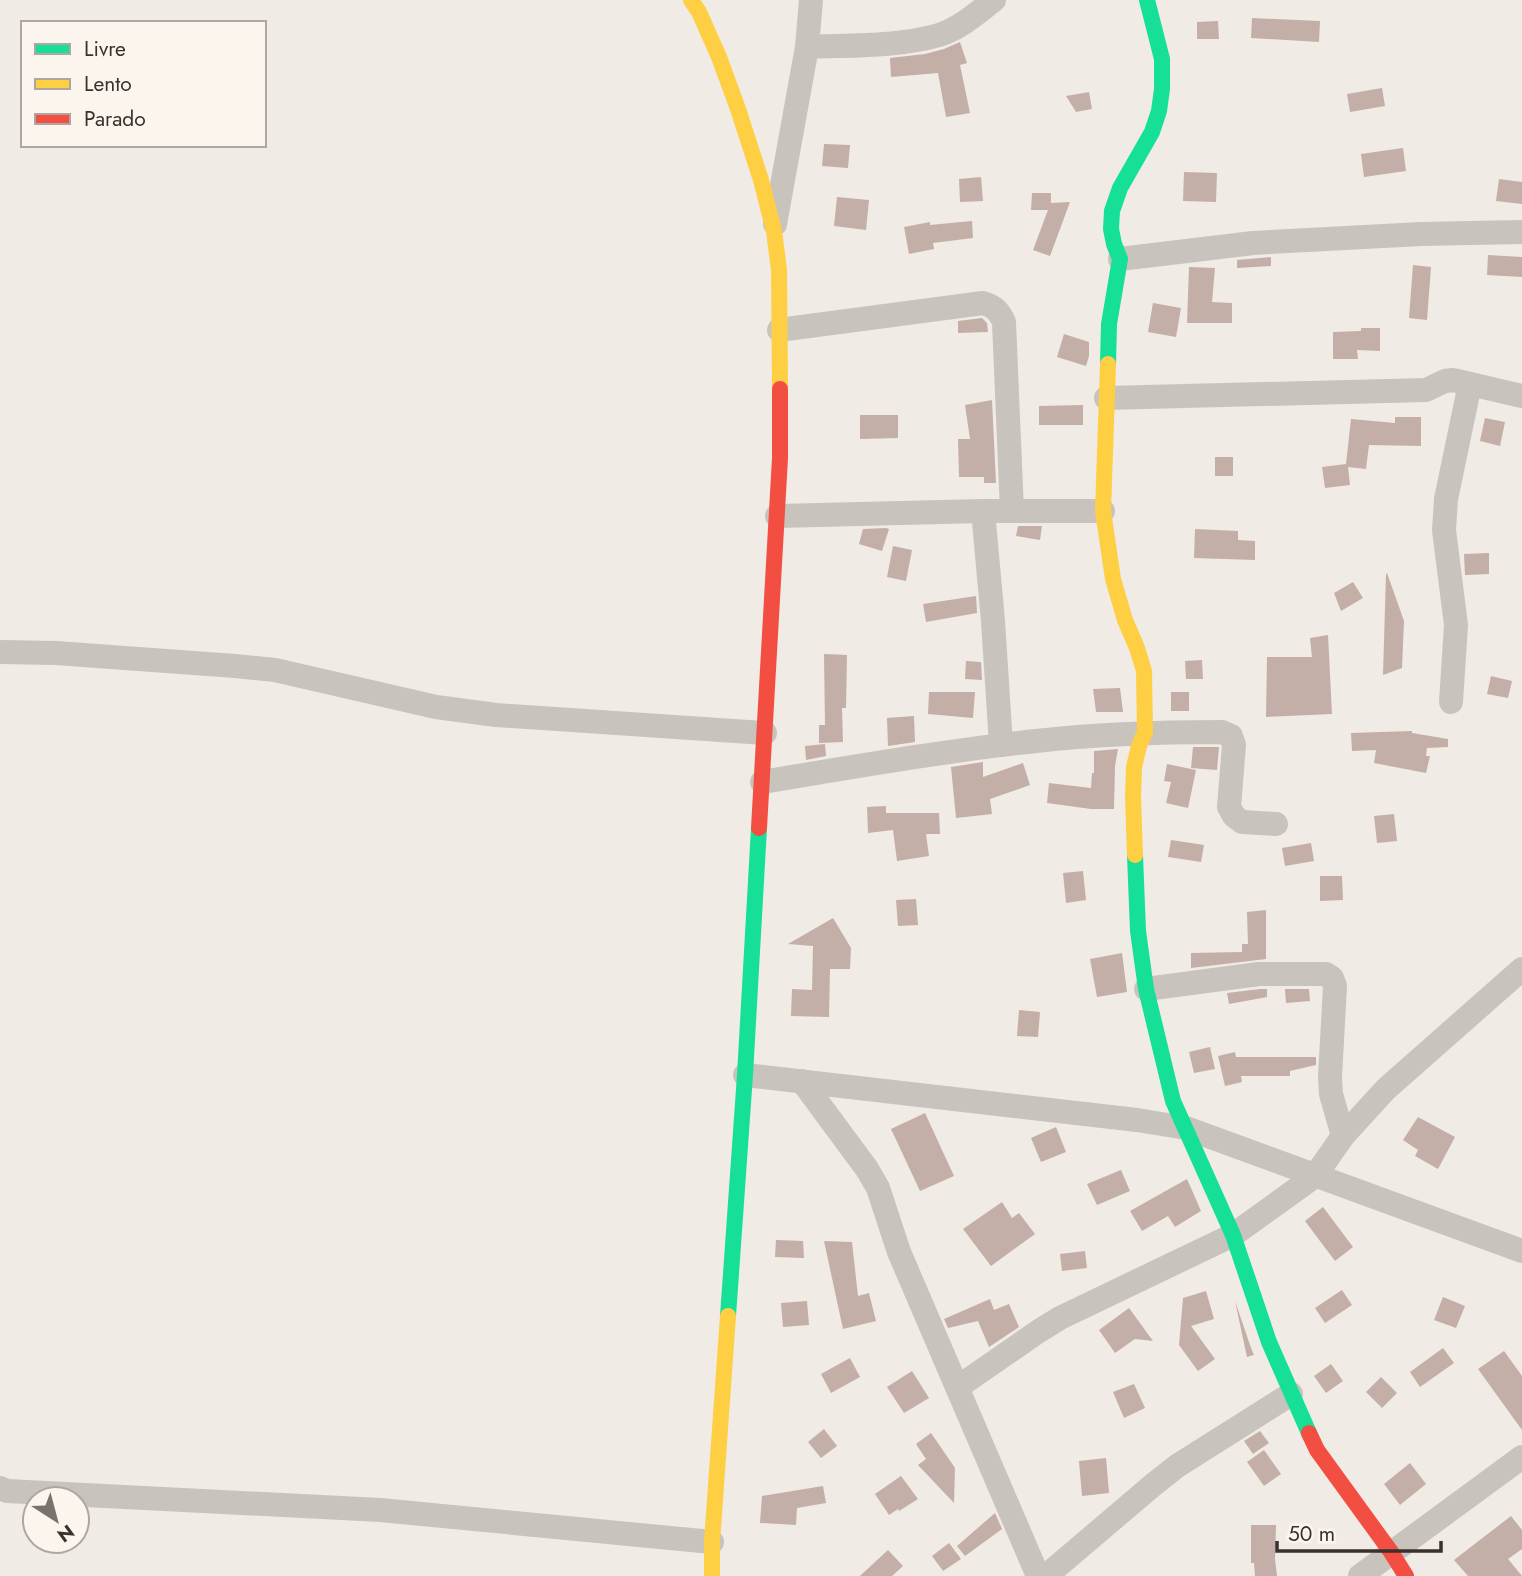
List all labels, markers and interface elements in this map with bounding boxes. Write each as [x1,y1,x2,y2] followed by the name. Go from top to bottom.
[21,21,266,147] legend
[84,34,126,64] text: Livre
[84,69,132,99] text: Lento
[84,104,146,134] text: Parado
[21,1485,91,1555] north arrow
[1277,1510,1442,1554] scale bar
[52,1518,80,1549] text: N
[1288,1519,1335,1549] text: 50 m

